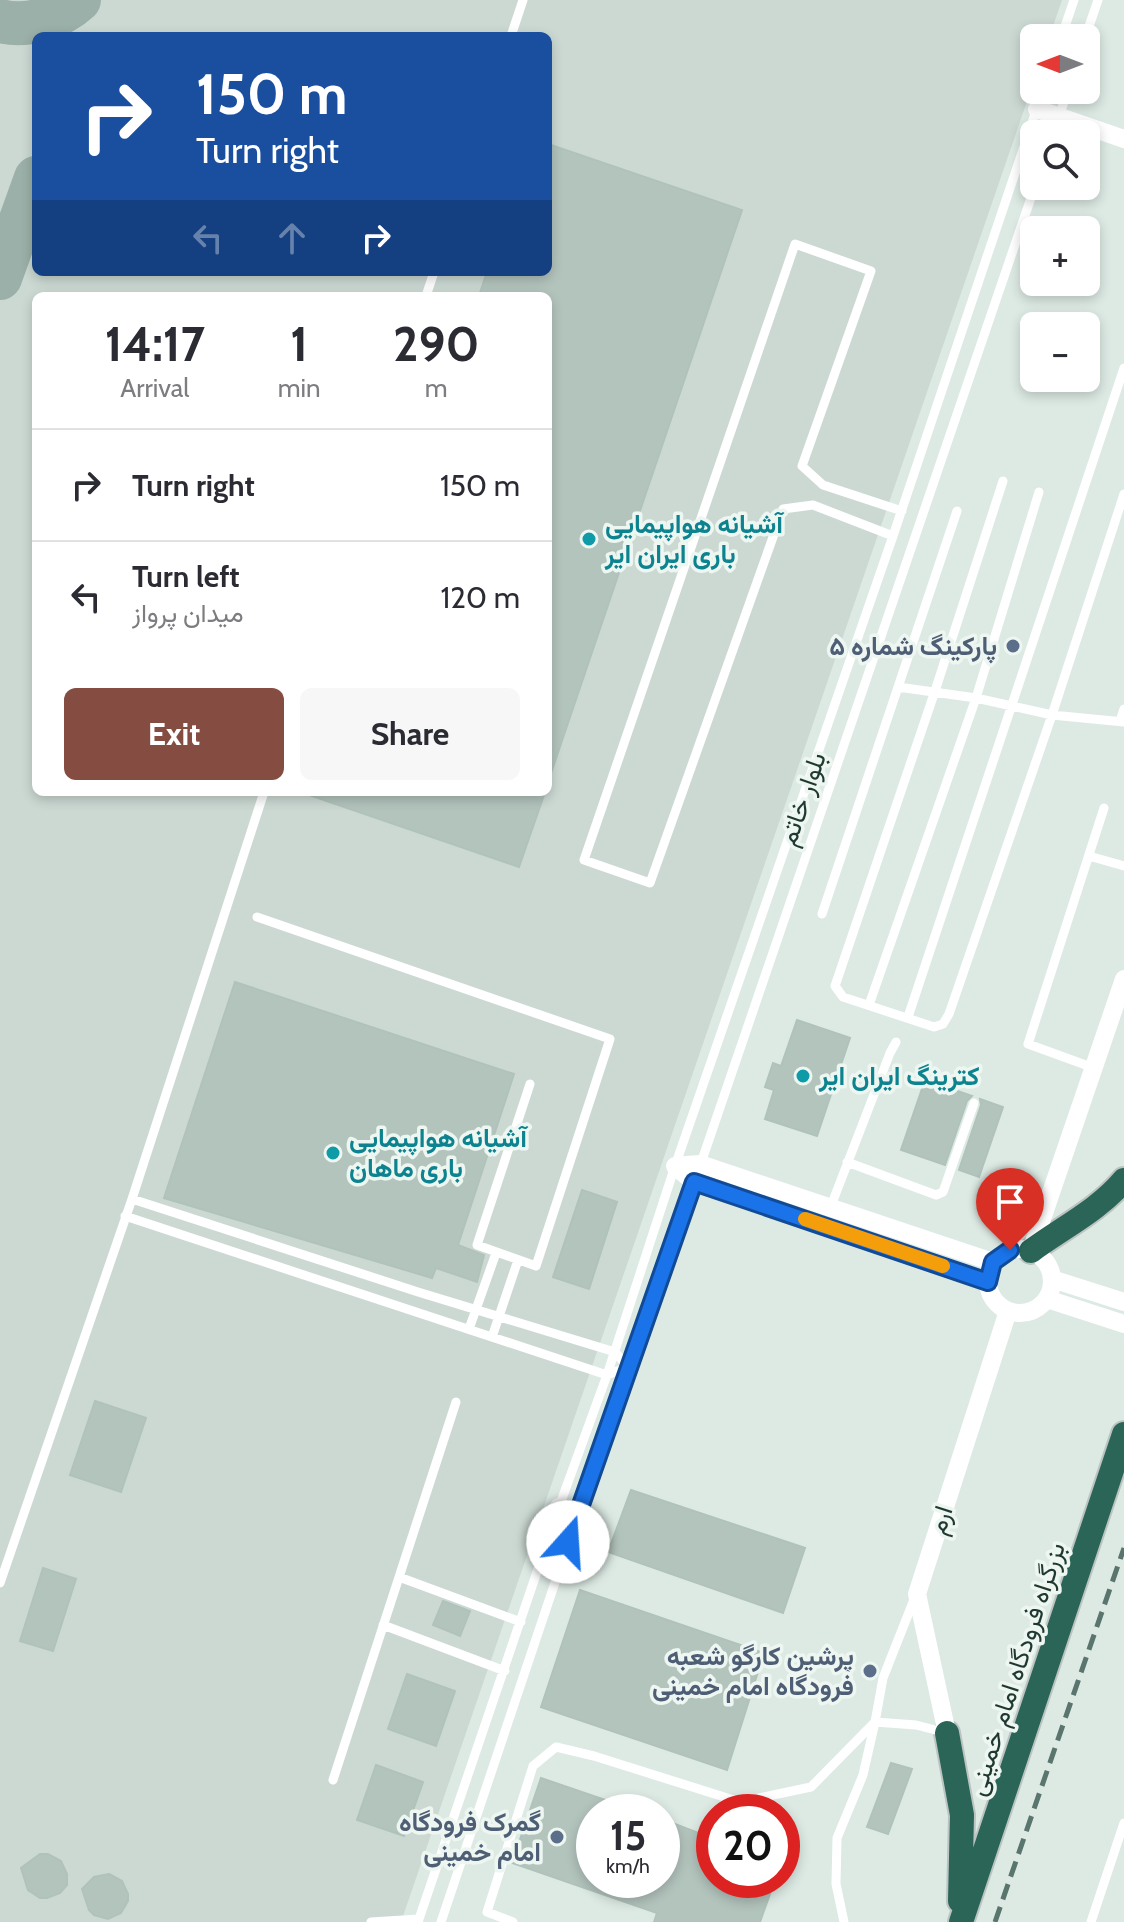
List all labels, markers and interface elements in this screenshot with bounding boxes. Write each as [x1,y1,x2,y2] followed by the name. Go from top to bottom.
[1020,24,1100,104] north arrow
[1020,24,1100,392] map controls
[196,60,348,128] text: 150 m
[64,64,168,168] icon: right
[1020,120,1100,200] button: search
[196,128,339,172] text: Turn right
[186,216,230,260] icon: left
[270,216,314,260] icon: ahead
[354,216,398,260] icon: right
[1020,216,1100,296] button: +
[1020,312,1100,392] button: −
[105,315,205,373] text: 14:17
[290,315,308,373] text: 1
[393,315,479,373] text: 290
[120,372,189,404] text: Arrival
[278,372,320,404] text: min
[425,372,448,404] text: m
[64,463,108,507] icon: right
[132,467,255,504] text: Turn right
[440,467,520,504] text: 150 m
[604,508,785,570] place label: آشیانه هواپیمایی باری ایران ایر
[580,530,598,548] marker: آشیانه هواپیمایی باری ایران ایر
[132,558,240,595] text: Turn left
[64,575,108,619] icon: left
[440,579,520,616] text: 120 m
[132,597,244,629] text: میدان پرواز
[829,630,997,664] place label: پارکینگ شماره ۵
[1004,637,1022,655] marker: پارکینگ شماره ۵
[64,688,284,780] button: Exit
[300,688,520,780] button: Share
[771,748,834,850] street label: بلوار خاتم
[818,1060,980,1092] place label: کترینگ ایران ایر
[794,1067,812,1085] marker: کترینگ ایران ایر
[349,1122,529,1184] place label: آشیانه هواپیمایی باری ماهان
[324,1144,342,1162] marker: آشیانه هواپیمایی باری ماهان
[976,1168,1044,1250] pin
[988,1180,1032,1224] icon: arrive
[526,1500,610,1584] position arrow
[920,1502,961,1539] street label: ارم
[960,1538,1073,1800] street label: بزرگراه فرودگاه امام خمینی
[652,1640,854,1703] place label: پرشین کارگو شعبه فرودگاه امام خمینی
[861,1662,879,1680] marker: پرشین کارگو شعبه فرودگاه امام خمینی
[696,1794,800,1898] speed limit sign: 20
[399,1806,541,1869] place label: گمرک فرودگاه امام خمینی
[610,1811,646,1860] text: 15
[548,1828,566,1846] marker: گمرک فرودگاه امام خمینی
[606,1854,650,1878] text: km/h

